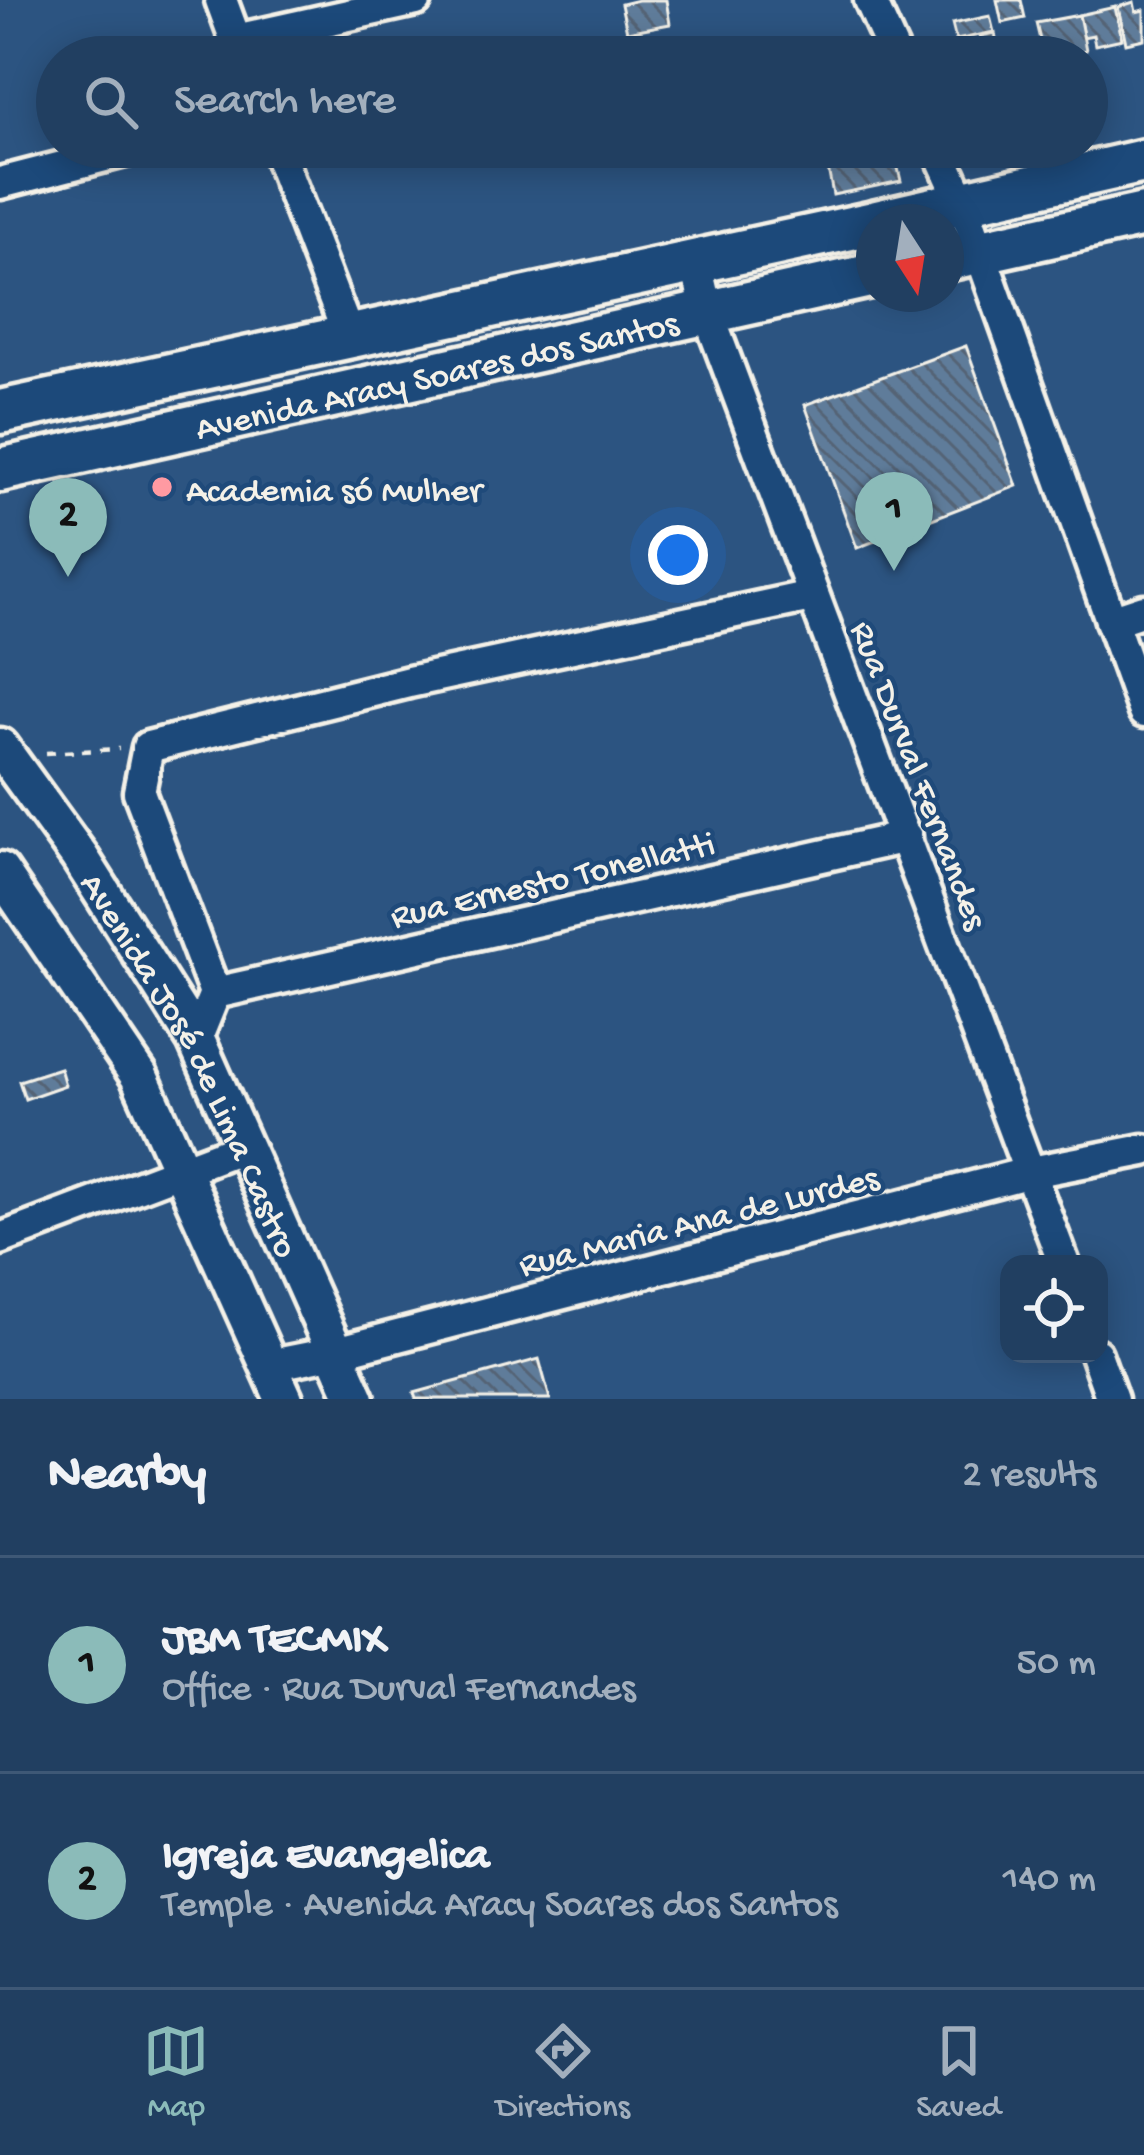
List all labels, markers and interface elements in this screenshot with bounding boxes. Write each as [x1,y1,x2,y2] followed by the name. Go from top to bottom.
[36,36,1108,168] search box
[78,69,144,135] icon: search
[174,76,396,129] text: Search here
[856,204,964,312] north arrow
[192,304,685,454] street label: Avenida Aracy Soares dos Santos
[186,472,485,515] place label: Academia só Mulher
[855,472,933,571] pin: 1
[149,474,175,500] marker: Academia só Mulher
[29,478,107,577] pin: 2
[648,525,708,585] your location
[837,616,995,938] street label: Rua Durval Fernandes
[387,825,720,942] street label: Rua Ernesto Tonellatti
[67,867,305,1266] street label: Avenida José de Lima Castro
[515,1158,886,1290] street label: Rua Maria Ana de Lurdes
[1000,1255,1108,1363] map controls
[1000,1255,1108,1363] button: locate
[48,1447,206,1507] text: Nearby
[962,1454,1096,1500] text: 2 results
[162,1615,386,1668] text: JBM TECMIX
[79,1642,95,1688] text: 1
[1016,1642,1096,1688] text: 50 m
[162,1668,636,1714] text: Office · Rua Durval Fernandes
[162,1831,489,1884] text: Igreja Evangelica
[77,1858,97,1904] text: 2
[1003,1858,1096,1904] text: 140 m
[162,1884,838,1930] text: Temple · Avenida Aracy Soares dos Santos
[143,2018,209,2128] tab: Map
[496,2018,630,2128] tab: Directions
[916,2018,1001,2128] tab: Saved

